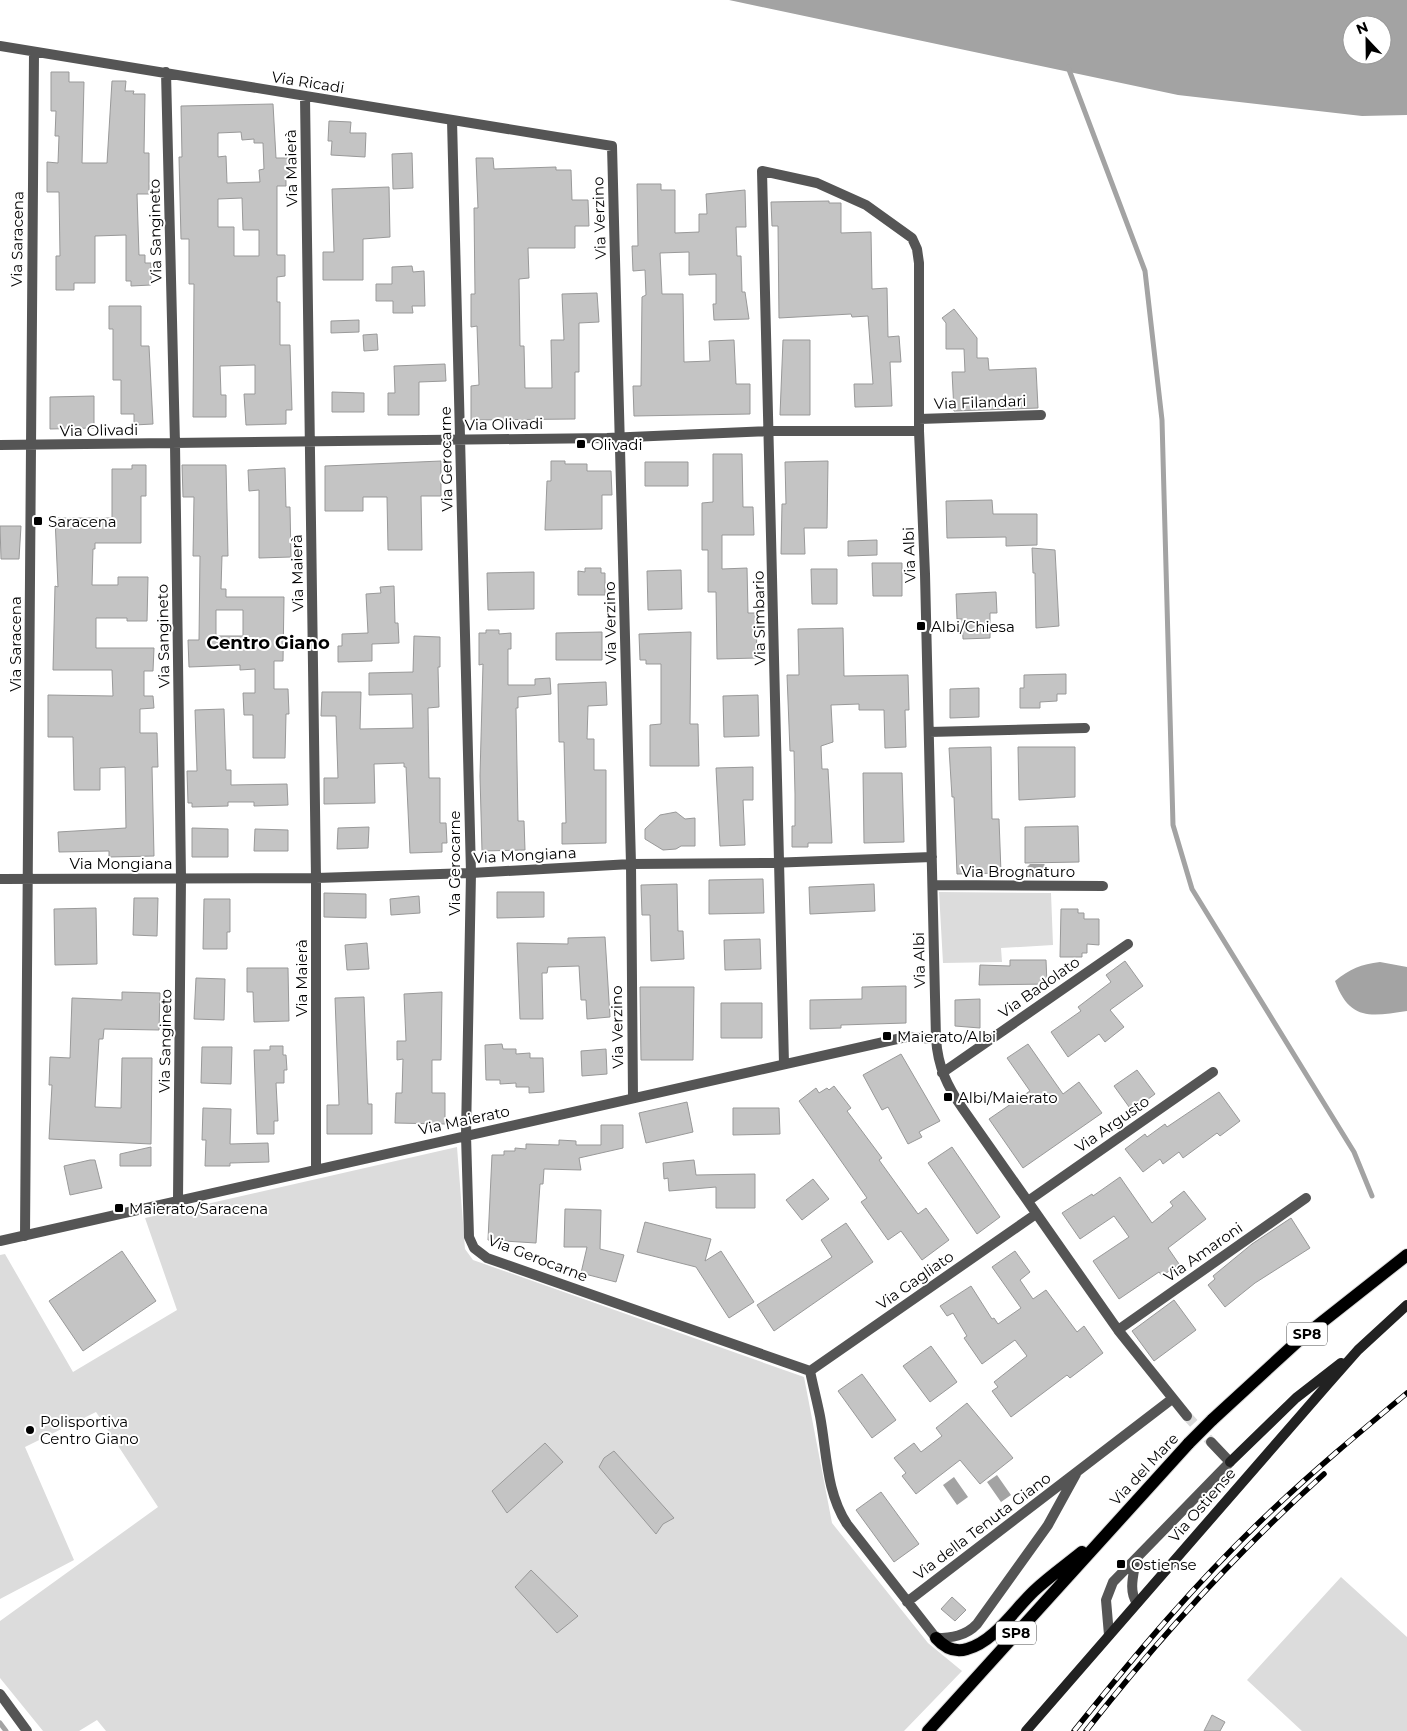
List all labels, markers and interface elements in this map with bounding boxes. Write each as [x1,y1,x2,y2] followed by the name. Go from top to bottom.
[1342,15,1392,65] north arrow
[1354,17,1371,38] text: N
[270,67,346,97] street label: Via Ricadi
[281,129,301,207] street label: Via Maierà
[588,176,610,260] street label: Via Verzino
[145,179,165,283] street label: Via Sangineto
[7,191,27,287] street label: Via Saracena
[933,391,1027,413] street label: Via Filandari
[436,406,456,512] street label: Via Gerocarne
[465,414,543,434] street label: Via Olivadi
[60,420,138,440] street label: Via Olivadi
[591,435,643,454] place label: Olivadi
[575,438,587,450] marker: Olivadi
[48,512,117,531] place label: Saracena
[32,515,44,527] marker: Saracena
[899,527,919,583] street label: Via Albi
[287,534,307,612] street label: Via Maierà
[749,571,769,665] street label: Via Simbario
[600,581,620,665] street label: Via Verzino
[153,584,173,688] street label: Via Sangineto
[6,596,25,692] street label: Via Saracena
[931,617,1015,636] place label: Albi/Chiesa
[915,620,927,632] marker: Albi/Chiesa
[206,632,330,654] district label: Centro Giano
[445,810,464,916] street label: Via Gerocarne
[473,843,577,867] street label: Via Mongiana
[69,854,173,873] street label: Via Mongiana
[961,862,1075,881] street label: Via Brognaturo
[909,932,929,988] street label: Via Albi
[292,939,311,1017] street label: Via Maierà
[995,952,1083,1022] street label: Via Badolato
[607,985,627,1069] street label: Via Verzino
[155,989,175,1093] street label: Via Sangineto
[897,1027,996,1046] place label: Maierato/Albi
[881,1030,893,1042] marker: Maierato/Albi
[958,1088,1058,1107] place label: Albi/Maierato
[942,1091,954,1103] marker: Albi/Maierato
[1071,1091,1153,1157] street label: Via Argusto
[417,1101,511,1139] street label: Via Maierato
[129,1199,268,1218] place label: Maierato/Saracena
[113,1202,125,1214] marker: Maierato/Saracena
[1160,1218,1246,1286] street label: Via Amaroni
[485,1230,591,1286] street label: Via Gerocarne
[873,1246,957,1314] street label: Via Gagliato
[1287,1322,1327,1346] road number: SP8
[40,1412,139,1448] place label: Polisportiva Centro Giano
[24,1424,36,1436] marker: Polisportiva Centro Giano
[1106,1429,1182,1509] street label: Via del Mare
[1164,1464,1240,1546] street label: Via Ostiense
[910,1468,1054,1584] street label: Via della Tenuta Giano
[1131,1555,1197,1574] place label: Ostiense
[1115,1558,1127,1570] marker: Ostiense
[996,1622,1036,1645] road number: SP8

